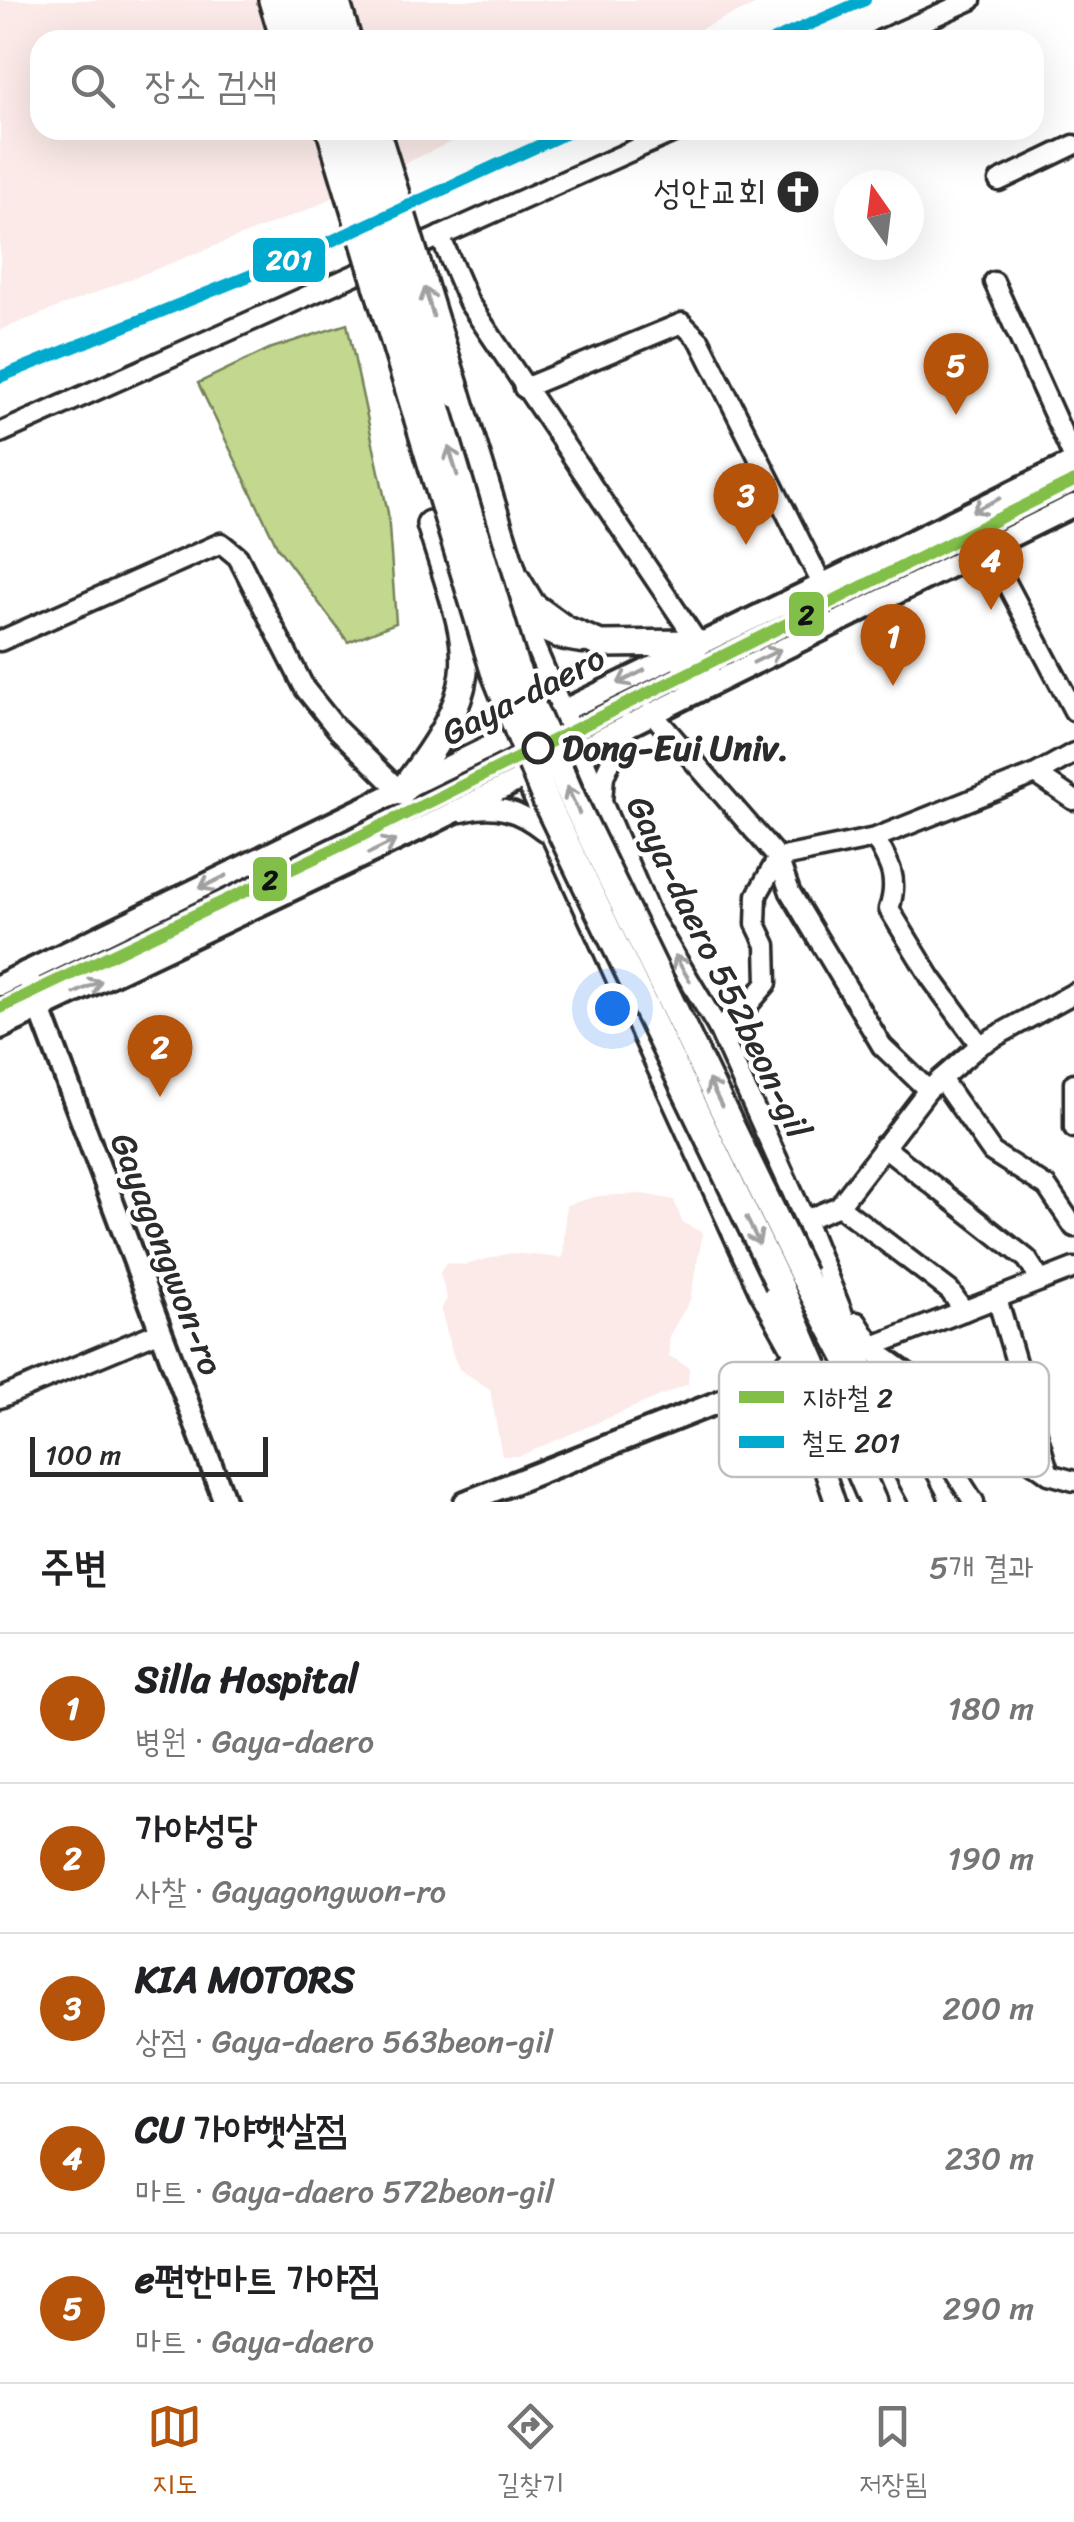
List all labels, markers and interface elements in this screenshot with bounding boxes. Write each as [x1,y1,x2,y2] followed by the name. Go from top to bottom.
[30,30,1044,140] search box
[145,52,277,119] text: 장소 검색
[65,58,120,113] icon: search
[653,161,766,223] place label: 성안교회
[775,169,821,215] church icon: 성안교회
[834,170,924,260] north arrow
[265,235,312,284] text: 201
[251,236,327,284] line badge: 201
[419,287,437,318] one-way arrow
[924,332,988,415] pin: 5
[443,446,461,478] one-way arrow
[714,462,778,545] pin: 3
[972,496,1001,515] one-way arrow
[958,528,1024,610] pin: 4
[787,590,826,638] line badge: 2
[797,590,814,639] text: 2
[860,604,926,686] pin: 1
[430,627,616,763] street label: Gaya-daero
[751,645,781,664] one-way arrow
[616,668,646,687] one-way arrow
[562,717,789,779] place label: Dong-Eui Univ.
[523,733,553,763] marker: Dong-Eui Univ.
[609,785,830,1150] street label: Gaya-daero 552beon-gil
[563,786,582,816] one-way arrow
[366,837,396,856] one-way arrow
[251,855,289,903] line badge: 2
[261,855,278,904] text: 2
[199,874,229,893] one-way arrow
[672,954,692,983] one-way arrow
[72,976,102,995] one-way arrow
[587,983,638,1034] your location
[128,1014,192,1097] pin: 2
[704,1078,723,1108] one-way arrow
[92,1123,242,1385] street label: Gayagongwon-ro
[745,1215,764,1245] one-way arrow
[719,1362,1049,1477] legend
[802,1373,893,1422] text: 지하철 2
[802,1418,900,1467] text: 철도 201
[45,1430,121,1479] text: 100 m
[30,1432,268,1476] scale bar
[40,1530,108,1604] text: 주변
[929,1539,1034,1596] text: 5개 결과
[135,1646,358,1713] text: Silla Hospital
[66,1680,79,1737] text: 1
[948,1680,1034,1737] text: 180 m
[135,1713,374,1770] text: 병원 · Gaya-daero
[135,1796,257,1863] text: 가야성당
[63,1830,82,1887] text: 2
[948,1830,1034,1887] text: 190 m
[135,1863,446,1920] text: 사찰 · Gayagongwon-ro
[135,1946,355,2013] text: KIA MOTORS
[64,1980,81,2037] text: 3
[942,1980,1034,2037] text: 200 m
[135,2013,553,2070] text: 상점 · Gaya-daero 563beon-gil
[135,2096,347,2163] text: CU 가야햇살점
[62,2130,83,2187] text: 4
[945,2130,1034,2187] text: 230 m
[135,2163,554,2220] text: 마트 · Gaya-daero 572beon-gil
[135,2246,378,2313] text: e편한마트 가야점
[63,2280,82,2337] text: 5
[943,2280,1034,2337] text: 290 m
[135,2313,374,2370] text: 마트 · Gaya-daero
[147,2399,202,2508] tab: 지도
[497,2399,564,2508] tab: 길찾기
[859,2399,927,2508] tab: 저장됨

